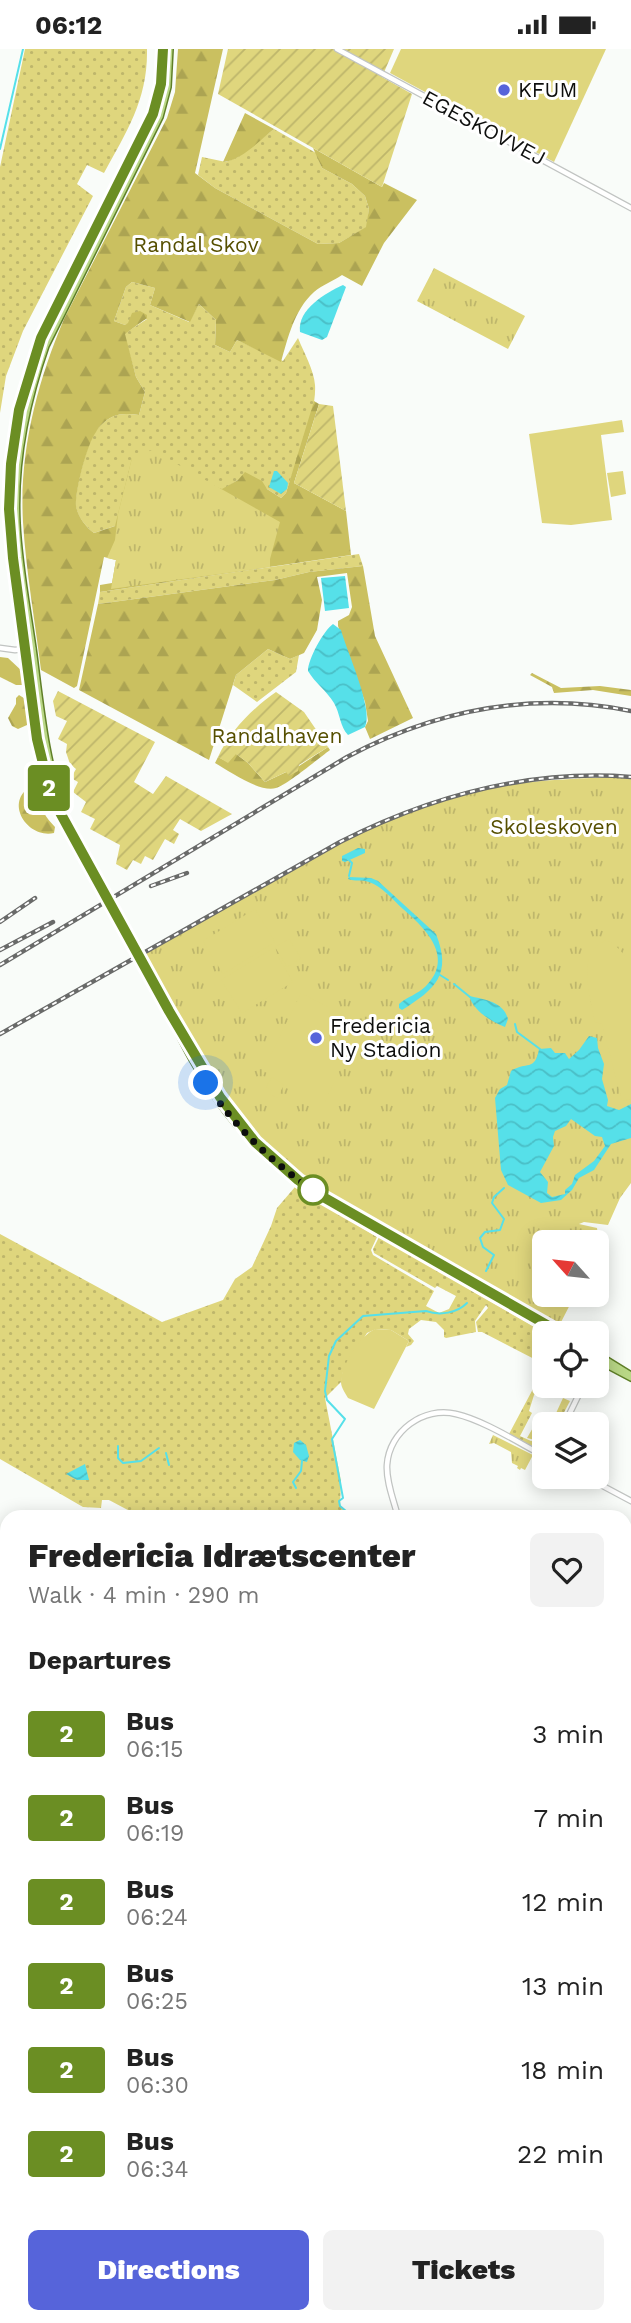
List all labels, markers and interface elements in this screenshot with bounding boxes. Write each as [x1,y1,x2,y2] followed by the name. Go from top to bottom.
[35,10,102,40] text: 06:12
[518,77,577,102] place label: KFUM
[496,82,512,98] marker: KFUM
[418,85,550,171] street label: EGESKOVVEJ
[133,232,259,257] park label: Randal Skov
[212,723,342,748] park label: Randalhaven
[26,765,72,811] line badge: 2
[42,774,56,802] text: 2
[490,814,618,839] park label: Skoleskoven
[330,1013,441,1062] place label: Fredericia Ny Stadion
[308,1030,324,1046] marker: Fredericia Ny Stadion
[188,1065,223,1100] your location
[298,1175,328,1205] unlabelled marker
[532,1230,609,1307] north arrow
[532,1230,609,1489] map controls
[532,1321,609,1398] button: locate
[532,1412,609,1489] button: layers
[530,1533,604,1607] button: heart
[28,1536,415,1575] text: Fredericia Idrætscenter
[28,1582,259,1609] text: Walk · 4 min · 290 m
[28,1645,171,1675] text: Departures
[126,1706,174,1736] text: Bus
[532,1719,604,1749] text: 3 min
[59,1720,74,1748] text: 2
[126,1736,183,1763] text: 06:15
[126,1790,174,1820] text: Bus
[534,1803,604,1833] text: 7 min
[59,1804,74,1832] text: 2
[126,1820,184,1847] text: 06:19
[126,1874,174,1904] text: Bus
[522,1887,604,1917] text: 12 min
[59,1888,74,1916] text: 2
[126,1904,188,1931] text: 06:24
[126,1958,174,1988] text: Bus
[522,1971,604,2001] text: 13 min
[59,1972,74,2000] text: 2
[126,1988,188,2015] text: 06:25
[126,2042,174,2072] text: Bus
[521,2055,604,2085] text: 18 min
[59,2056,74,2084] text: 2
[126,2072,189,2099] text: 06:30
[126,2126,174,2156] text: Bus
[517,2139,604,2169] text: 22 min
[59,2140,74,2168] text: 2
[126,2156,189,2183] text: 06:34
[28,2230,309,2310] button: Directions
[323,2230,604,2310] button: Tickets

